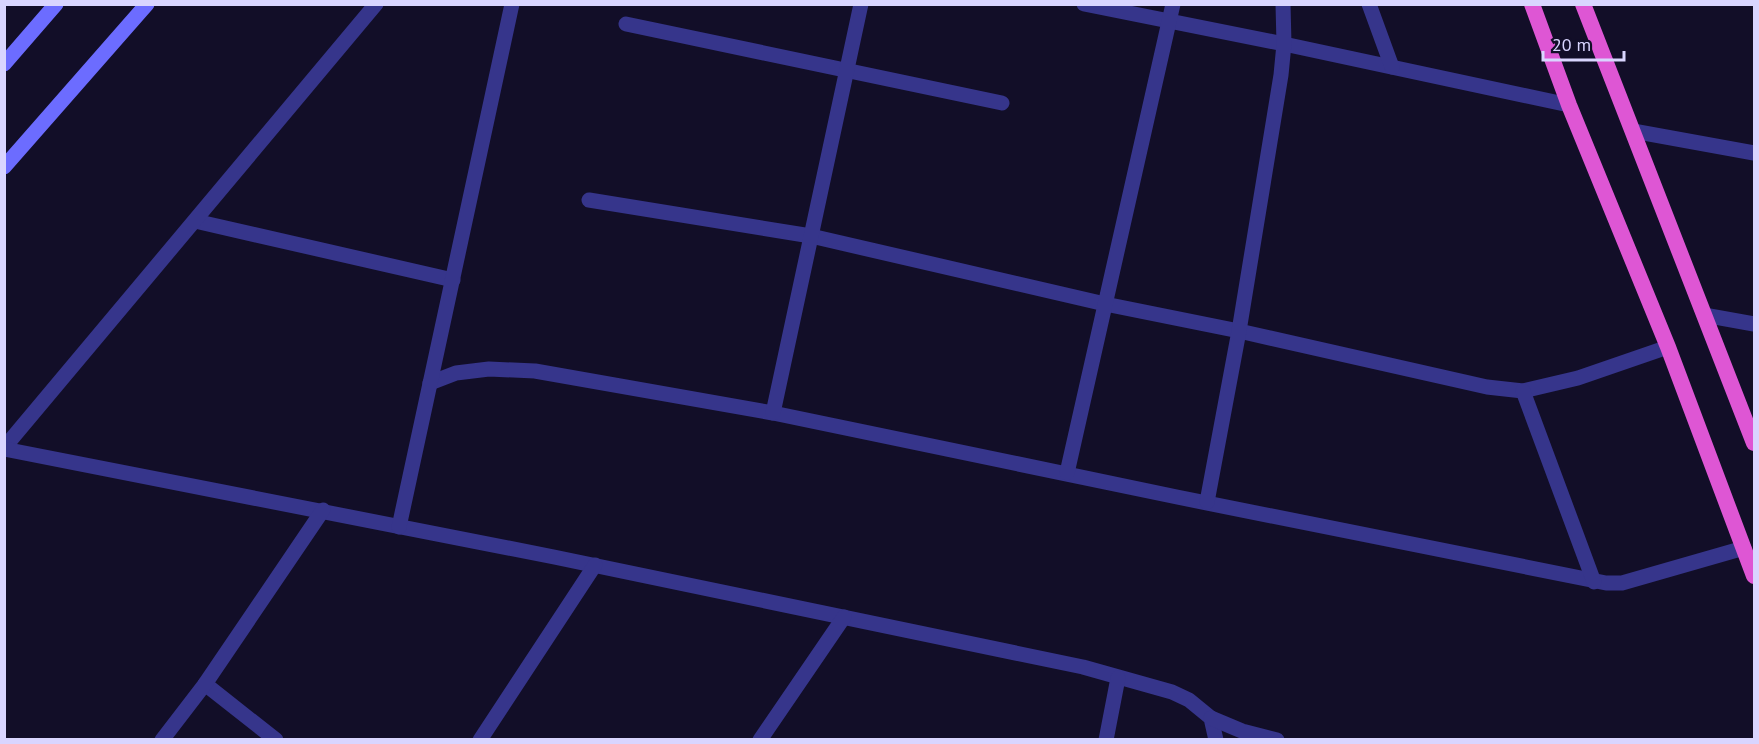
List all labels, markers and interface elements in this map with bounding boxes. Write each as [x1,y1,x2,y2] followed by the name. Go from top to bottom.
[1543,24,1624,62] scale bar
[1552,33,1591,56] text: 20 m

